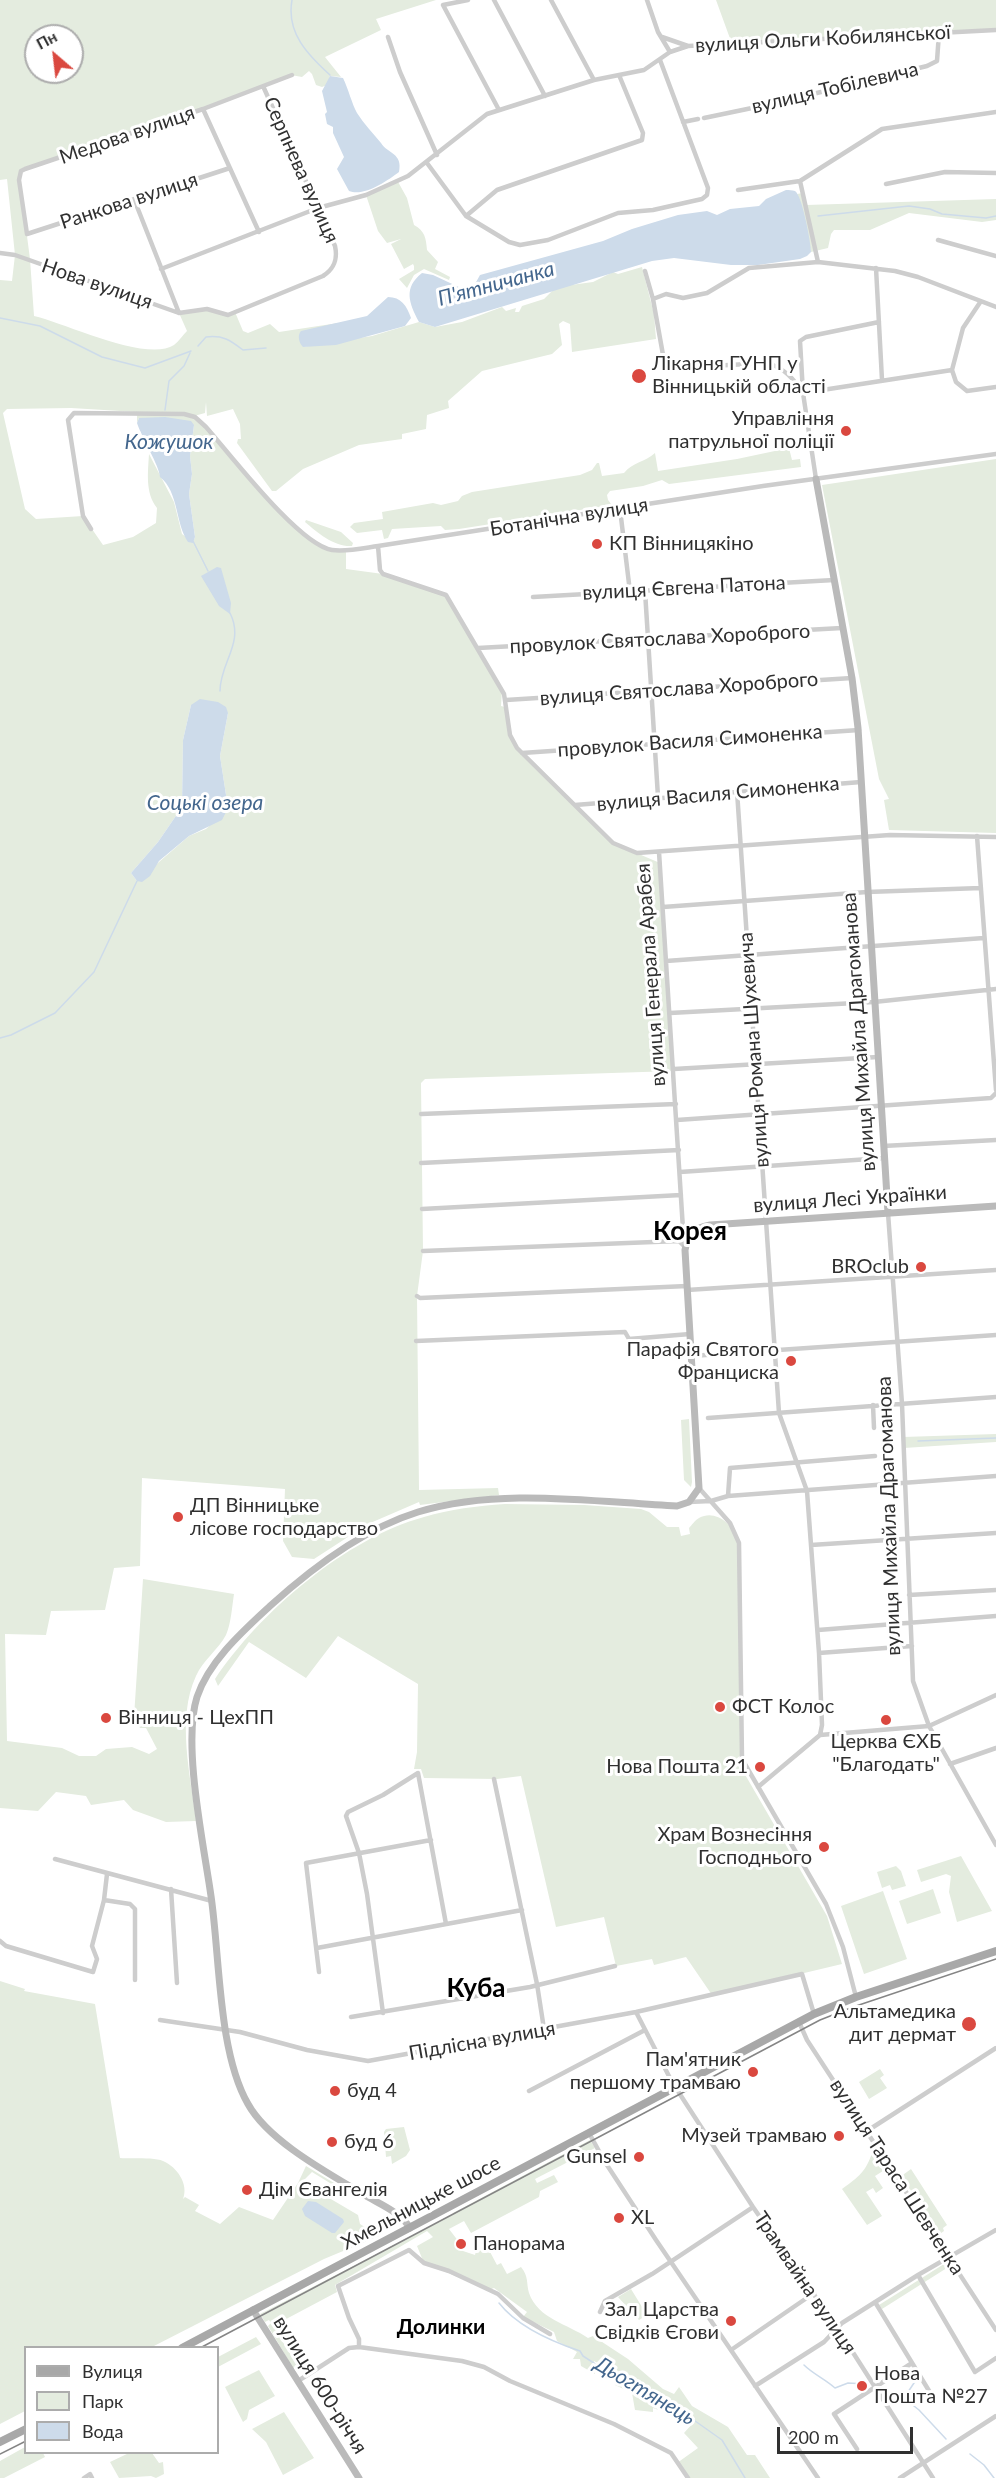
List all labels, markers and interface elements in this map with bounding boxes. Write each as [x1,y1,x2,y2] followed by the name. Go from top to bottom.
[695,20,951,58] street label: вулиця Ольги Кобилянської
[24,24,84,84] north arrow
[33,26,60,53] text: Пн
[749,57,921,119] street label: вулиця Тобілевича
[258,93,344,247] street label: Серпнева вулиця
[56,101,198,169] street label: Медова вулиця
[57,167,201,235] street label: Ранкова вулиця
[38,254,156,314] street label: Нова вулиця
[435,256,557,312] water label: П'ятничанка
[652,352,826,399] place label: Лікарня ГУНП у Вінницькій області
[630,367,648,385] marker: Лікарня ГУНП у Вінницькій області
[668,407,834,454] place label: Управління патрульної поліції
[839,424,853,438] marker: Управління патрульної поліції
[125,429,213,455] water label: Кожушок
[488,493,650,541] street label: Ботанічна вулиця
[609,532,753,556] place label: КП Вінницякіно
[590,537,604,551] marker: КП Вінницякіно
[582,571,786,605] street label: вулиця Євгена Патона
[509,619,811,659] street label: провулок Святослава Хороброго
[539,667,819,711] street label: вулиця Святослава Хороброго
[557,720,823,762] street label: провулок Василя Симоненка
[596,771,840,817] street label: вулиця Василя Симоненка
[147,790,263,816] water label: Соцькі озера
[631,863,671,1087] street label: вулиця Генерала Арабея
[837,892,881,1172] street label: вулиця Михайла Драгоманова
[734,932,774,1168] street label: вулиця Романа Шухевича
[752,1180,948,1218] street label: вулиця Лесі Українки
[653,1216,727,1248] district label: Корея
[831,1255,909,1279] place label: BROclub
[914,1260,928,1274] marker: BROclub
[626,1338,779,1385] place label: Парафія Святого Франциска
[784,1354,798,1368] marker: Парафія Святого Франциска
[872,1376,906,1656] street label: вулиця Михайла Драгоманова
[190,1494,378,1541] place label: ДП Вінницьке лісове господарство
[171,1510,185,1524] marker: ДП Вінницьке лісове господарство
[732,1695,834,1719] place label: ФСТ Колос
[713,1700,727,1714] marker: ФСТ Колос
[118,1706,274,1730] place label: Вінниця - ЦехПП
[99,1711,113,1725] marker: Вінниця - ЦехПП
[879,1713,893,1727] marker: Церква ЄХБ "Благодать"
[831,1730,941,1777] place label: Церква ЄХБ "Благодать"
[606,1755,748,1779] place label: Нова Пошта 21
[753,1760,767,1774] marker: Нова Пошта 21
[657,1823,812,1870] place label: Храм Вознесіння Господнього
[817,1840,831,1854] marker: Храм Вознесіння Господнього
[447,1973,505,2005] district label: Куба
[834,2000,956,2047] place label: Альтамедика дит дермат
[960,2015,978,2033] marker: Альтамедика дит дермат
[407,2016,557,2066] street label: Підлісна вулиця
[570,2048,741,2095] place label: Пам'ятник першому трамваю
[746,2065,760,2079] marker: Пам'ятник першому трамваю
[825,2075,969,2279] street label: вулиця Тараса Шевченка
[347,2079,397,2103] place label: буд 4
[328,2084,342,2098] marker: буд 4
[681,2124,827,2148] place label: Музей трамваю
[832,2129,846,2143] marker: Музей трамваю
[344,2130,394,2154] place label: буд 6
[325,2135,339,2149] marker: буд 6
[566,2145,627,2169] place label: Gunsel
[632,2150,646,2164] marker: Gunsel
[337,2151,505,2255] street label: Хмельницьке шосе
[259,2178,388,2202] place label: Дім Євангелія
[240,2183,254,2197] marker: Дім Євангелія
[631,2206,654,2230] place label: XL
[748,2207,862,2359] street label: Трамвайна вулиця
[612,2211,626,2225] marker: XL
[473,2232,565,2256] place label: Панорама
[454,2237,468,2251] marker: Панорама
[595,2298,719,2345] place label: Зал Царства Свідків Єгови
[268,2312,372,2458] street label: вулиця 600-річчя
[397,2314,485,2340] district label: Долинки
[724,2314,738,2328] marker: Зал Царства Свідків Єгови
[24,2346,219,2454] legend
[590,2351,700,2431] water label: Дьогтянець
[82,2360,143,2382] text: Вулиця
[874,2362,988,2409] place label: Нова Пошта №27
[855,2379,869,2393] marker: Нова Пошта №27
[82,2390,123,2412] text: Парк
[780,2415,916,2453] scale bar
[82,2420,123,2442] text: Вода
[788,2426,839,2448] text: 200 m

